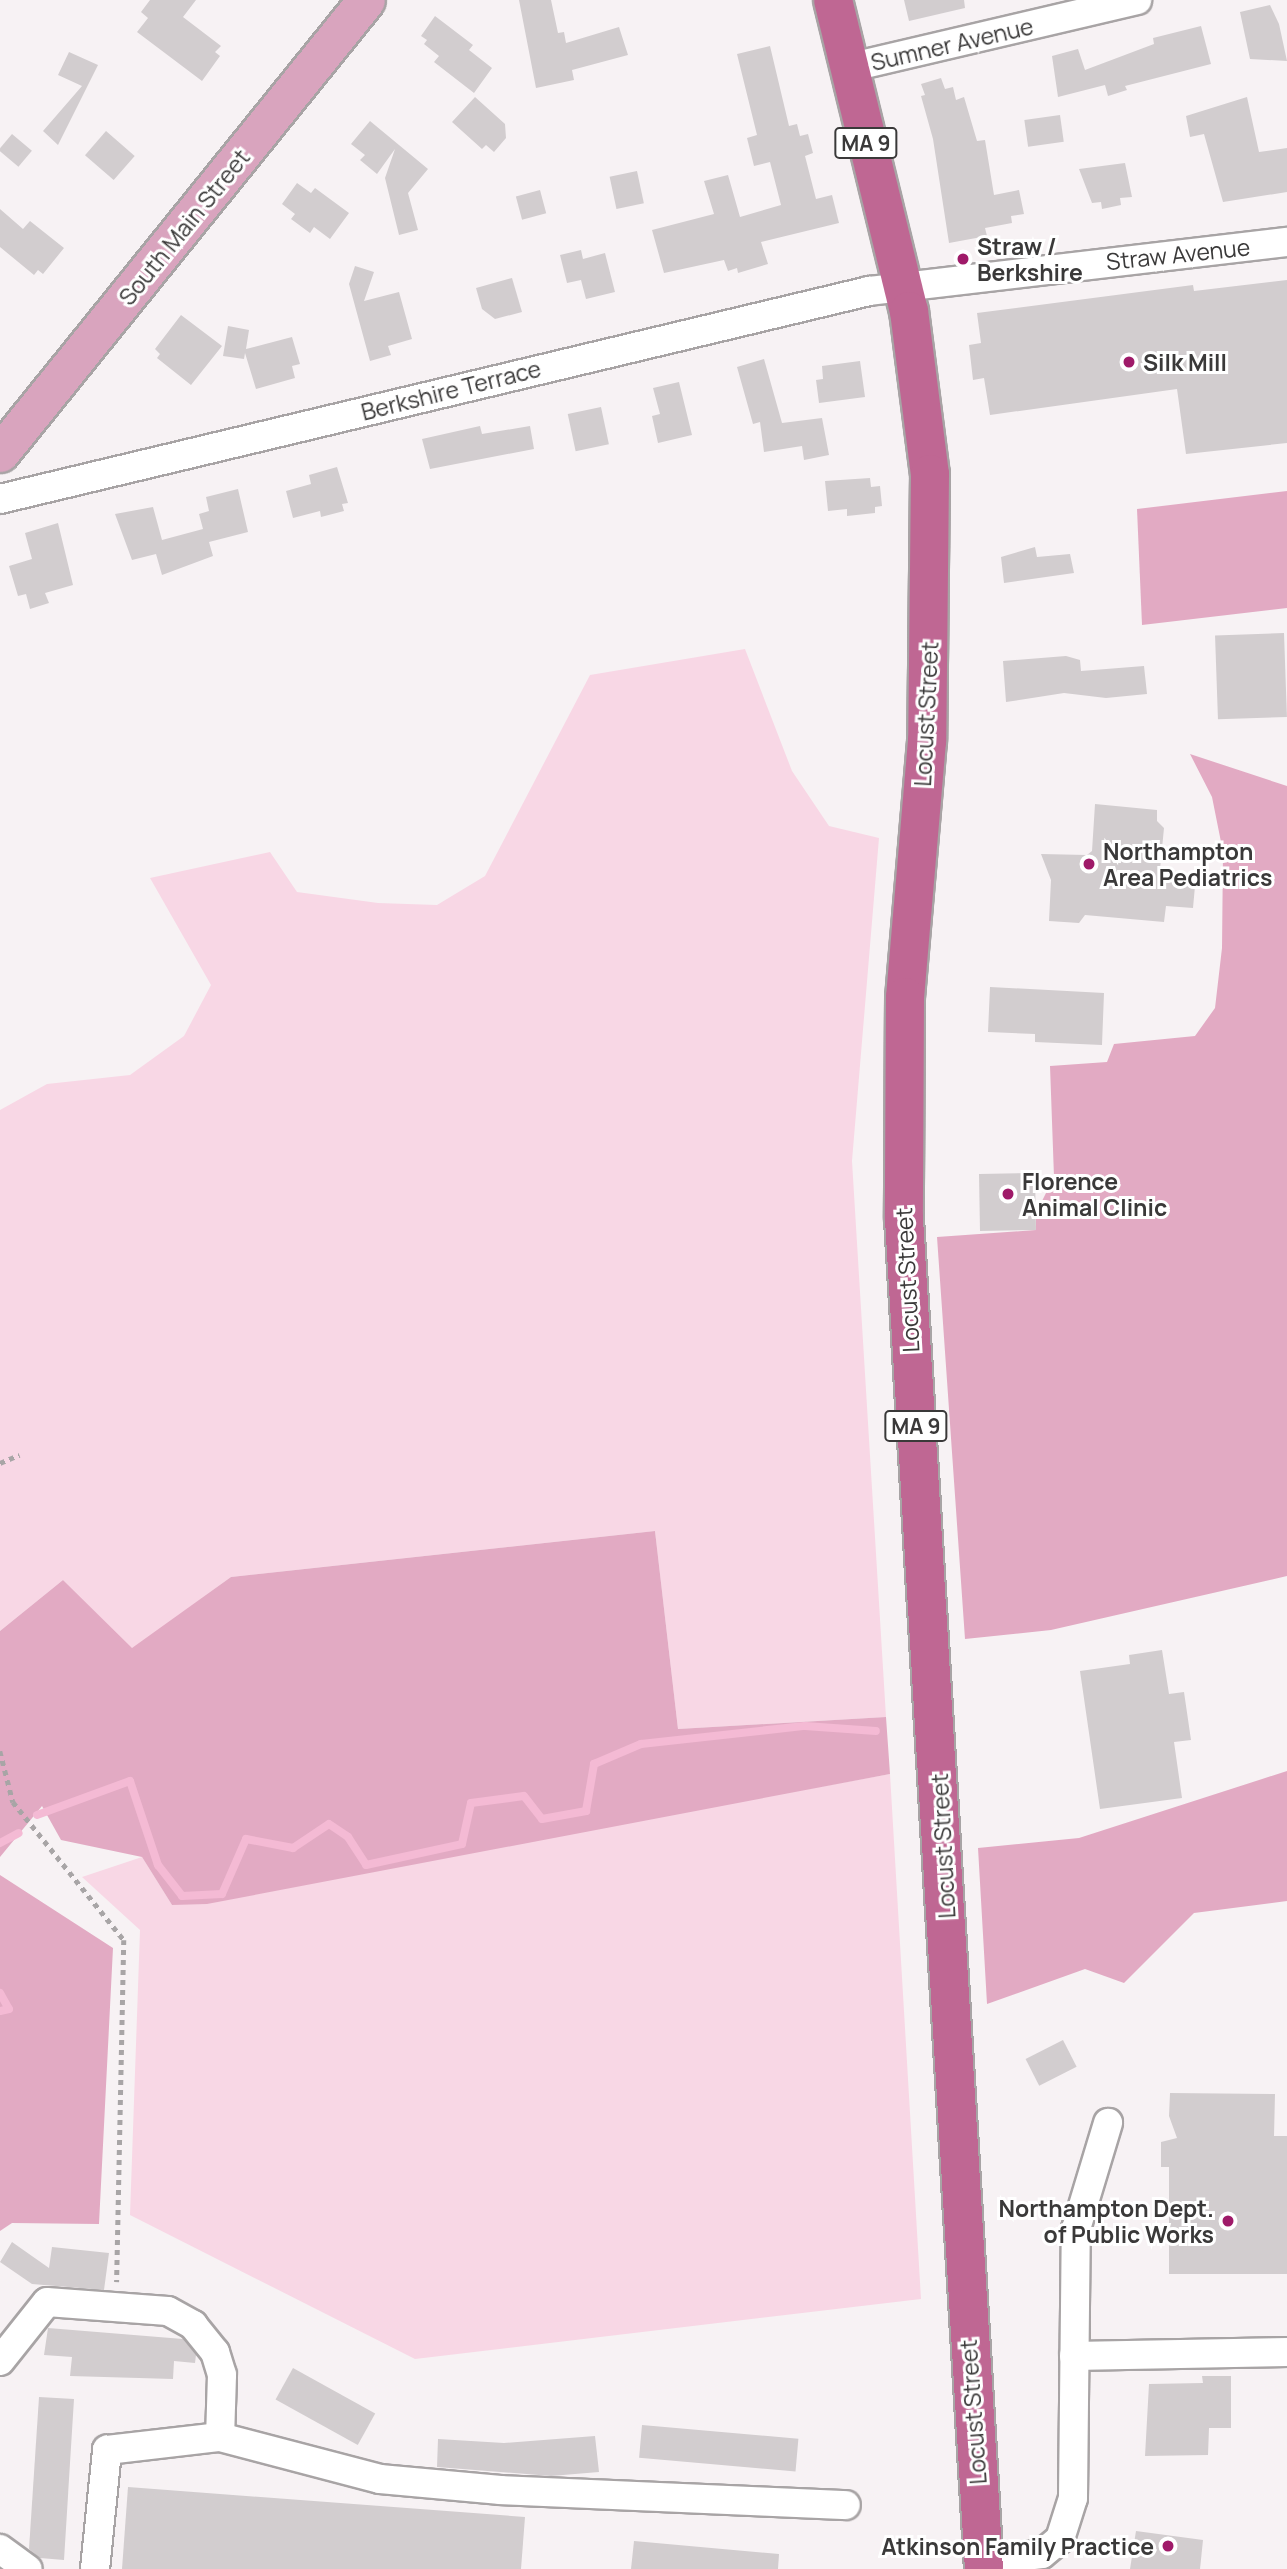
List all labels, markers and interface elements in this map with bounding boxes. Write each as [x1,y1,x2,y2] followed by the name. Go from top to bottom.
[868,12,1036,76] street label: Sumner Avenue
[833,125,899,160] road number: MA 9
[113,144,255,310] street label: South Main Street
[977,232,1083,286] place label: Straw / Berkshire
[1105,233,1251,275] street label: Straw Avenue
[955,251,971,267] marker: Straw / Berkshire
[1143,348,1227,376] place label: Silk Mill
[358,354,544,426] street label: Berkshire Terrace
[1121,354,1137,370] marker: Silk Mill
[908,641,944,787] street label: Locust Street
[1103,837,1272,891] place label: Northampton Area Pediatrics
[1081,856,1097,872] marker: Northampton Area Pediatrics
[1022,1167,1167,1221] place label: Florence Animal Clinic
[1000,1186,1016,1202] marker: Florence Animal Clinic
[889,1207,925,1353] street label: Locust Street
[883,1408,949,1444] road number: MA 9
[925,1773,961,1919] street label: Locust Street
[998,2194,1214,2248] place label: Northampton Dept. of Public Works
[1220,2213,1236,2229] marker: Northampton Dept. of Public Works
[954,2339,992,2485] street label: Locust Street
[881,2532,1154,2560] place label: Atkinson Family Practice
[1160,2538,1176,2554] marker: Atkinson Family Practice

